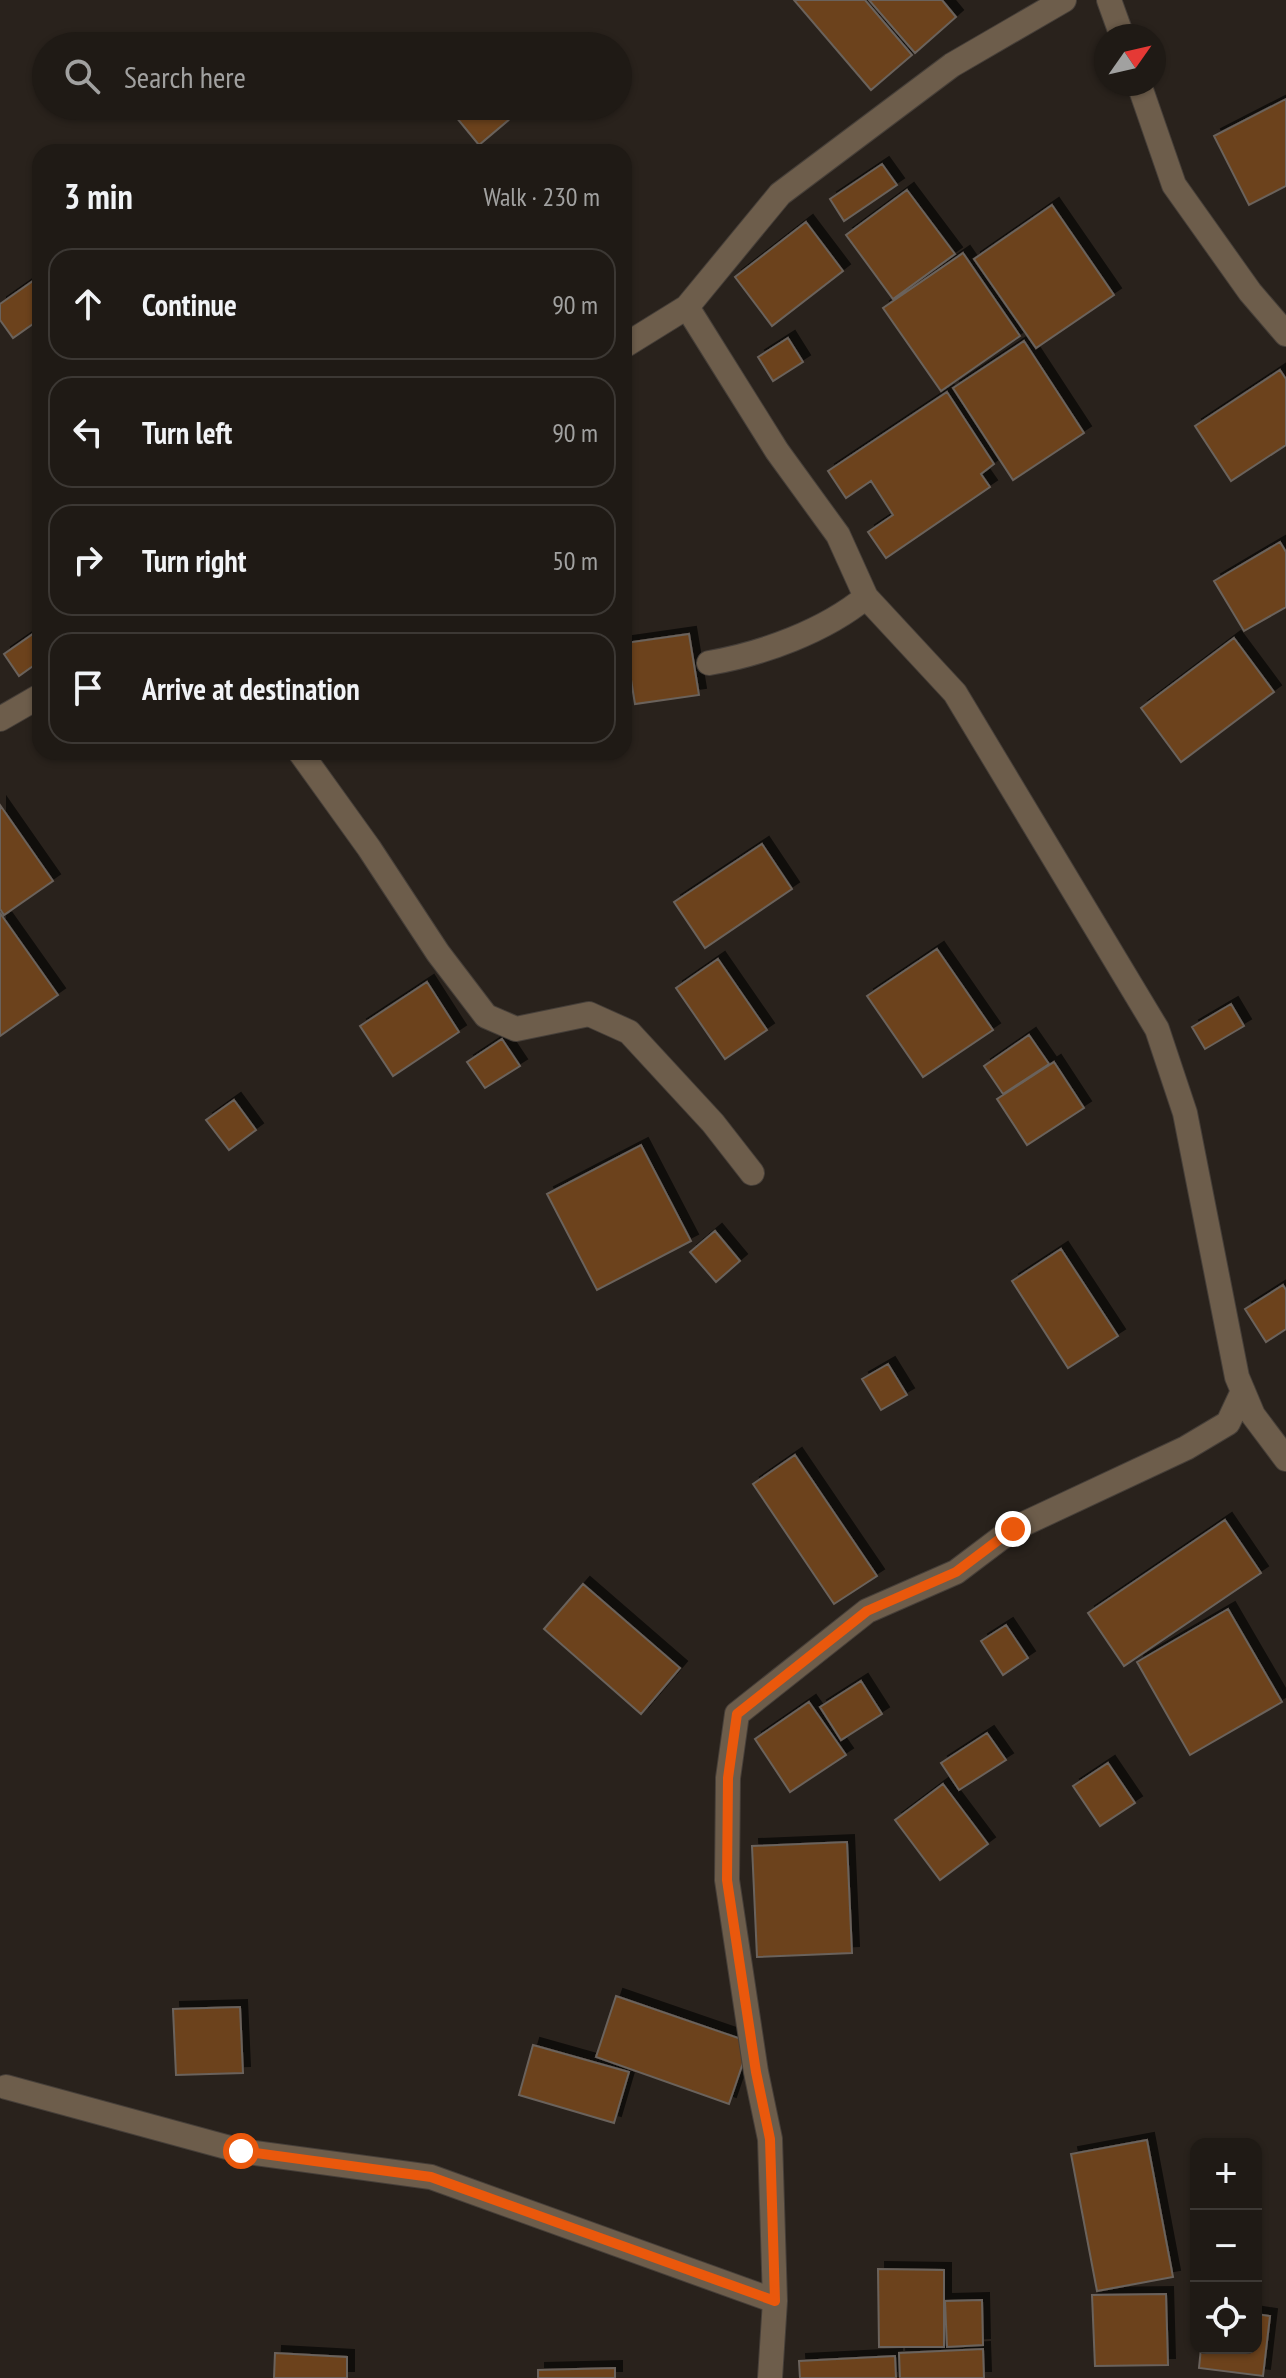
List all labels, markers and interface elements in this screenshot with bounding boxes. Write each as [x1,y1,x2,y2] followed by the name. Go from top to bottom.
[1094,24,1166,96] north arrow
[32,32,632,120] search box
[60,54,104,98] icon: search
[124,57,246,96] text: Search here
[64,174,133,218] text: 3 min
[483,180,600,213] text: Walk · 230 m
[66,282,110,326] icon: ahead
[142,285,237,324] text: Continue
[552,288,598,321] text: 90 m
[66,410,110,454] icon: left
[142,413,232,452] text: Turn left
[552,416,598,449] text: 90 m
[66,538,110,582] icon: right
[142,541,246,580] text: Turn right
[552,544,598,577] text: 50 m
[66,666,110,710] icon: arrive
[142,669,360,708] text: Arrive at destination
[995,1511,1031,1547] route end
[223,2133,259,2169] route start
[1190,2138,1262,2354] map controls
[1190,2138,1262,2210] button: +
[1190,2210,1262,2282] button: −
[1190,2282,1262,2354] button: locate

